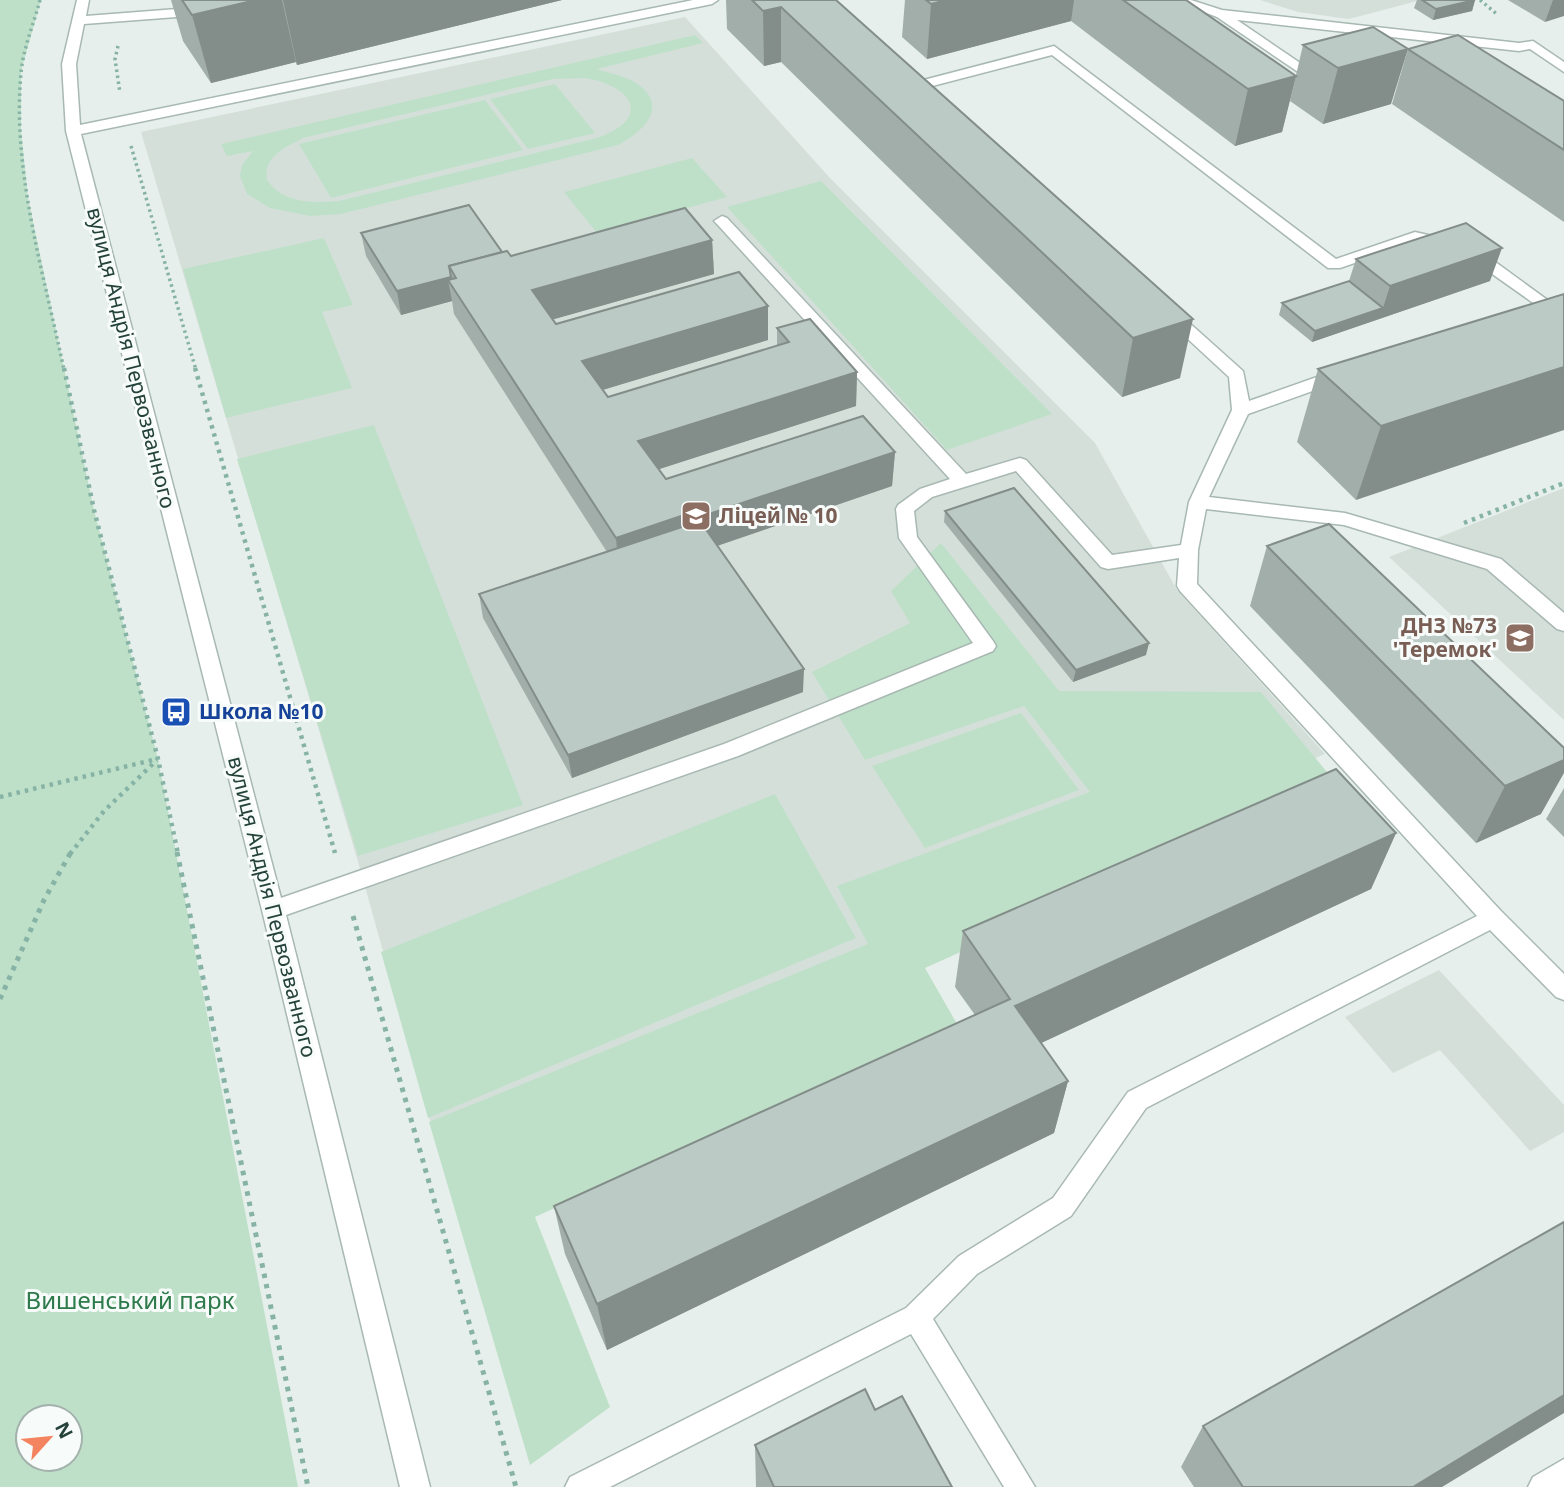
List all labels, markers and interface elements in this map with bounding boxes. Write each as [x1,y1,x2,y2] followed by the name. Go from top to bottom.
[81,204,183,511] street label: вулиця Андрія Первозванного
[679,499,713,533] school or university icon: Ліцей № 10
[719,501,837,529] place label: Ліцей № 10
[1393,611,1497,663] place label: ДНЗ №73 'Теремок'
[1503,621,1537,655] school or university icon: ДНЗ №73 'Теремок'
[159,695,193,729] bus stop icon: Школа №10
[199,697,324,725] place label: Школа №10
[222,753,324,1060] street label: вулиця Андрія Первозванного
[26,1283,235,1316] park label: Вишенський парк
[14,1403,84,1473] north arrow
[49,1417,79,1443] text: N

